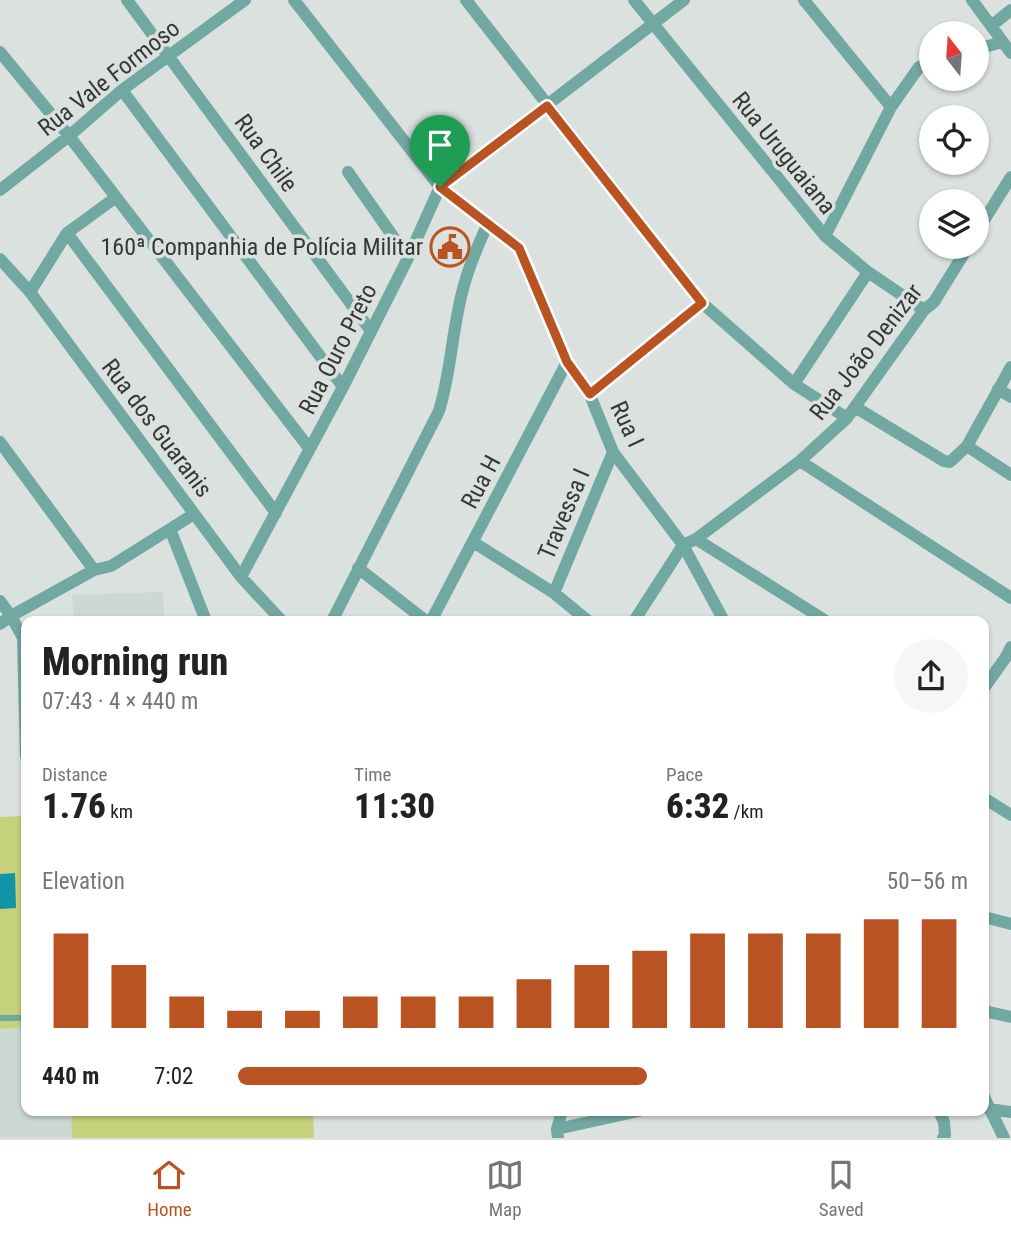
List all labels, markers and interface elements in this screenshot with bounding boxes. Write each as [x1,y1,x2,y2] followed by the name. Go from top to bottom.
[33,14,185,142] street label: Rua Vale Formoso
[919,21,989,91] north arrow
[919,21,989,259] map controls
[726,86,842,220] street label: Rua Uruguaiana
[919,105,989,175] button: locate
[229,109,303,197] street label: Rua Chile
[410,115,470,187] pin
[421,126,459,164] icon: arrive
[919,189,989,259] button: layers
[429,226,471,268] public building icon: 160ª Companhia de Polícia Militar
[100,233,423,261] place label: 160ª Companhia de Polícia Militar
[804,278,928,426] street label: Rua João Denizar
[293,279,383,419] street label: Rua Ouro Preto
[96,354,218,502] street label: Rua dos Guaranis
[604,397,650,451] street label: Rua I
[455,451,507,513] street label: Rua H
[532,464,596,564] street label: Travessa I
[894,639,968,713] button: share
[42,640,228,684] text: Morning run
[42,688,198,715] text: 07:43 · 4 × 440 m
[42,763,107,786] text: Distance
[354,763,391,786] text: Time
[666,763,703,786] text: Pace
[42,786,106,827] text: 1.76
[354,786,435,827] text: 11:30
[666,786,729,827] text: 6:32
[106,800,133,823] text: km
[729,800,764,823] text: /km
[42,868,125,895] text: Elevation
[887,868,968,895] text: 50–56 m
[42,1063,99,1090] text: 440 m
[154,1063,193,1090] text: 7:02
[147,1156,192,1221] tab: Home
[486,1156,524,1221] tab: Map
[819,1156,864,1221] tab: Saved

